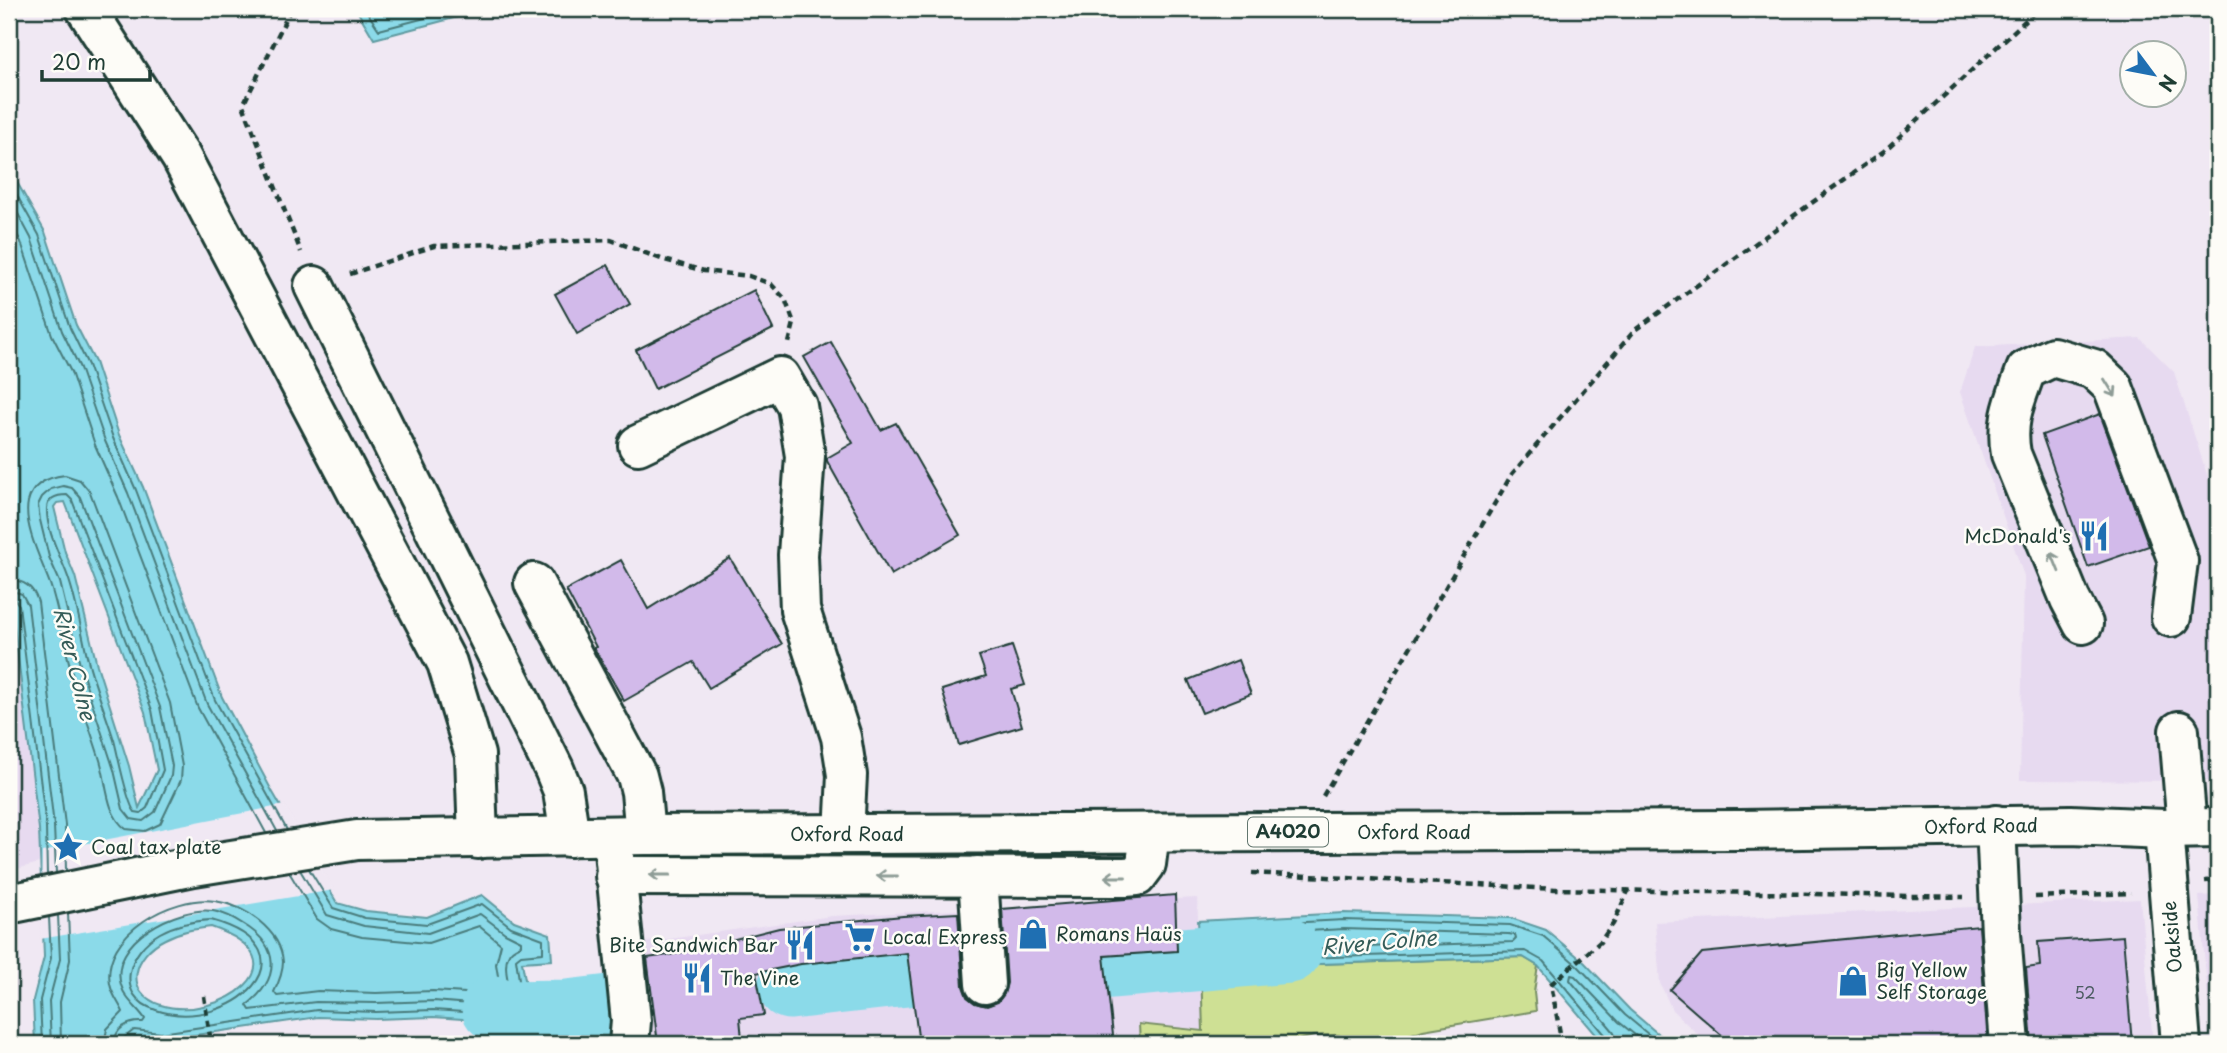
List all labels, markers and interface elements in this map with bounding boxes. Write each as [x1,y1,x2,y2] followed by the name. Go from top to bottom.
[42,38,150,82] scale bar
[2118,38,2188,108] north arrow
[52,45,106,77] text: 20 m
[2152,70,2184,97] text: N
[2104,377,2118,397] one-way arrow
[2077,519,2111,553] restaurant icon: McDonald's
[1964,521,2071,549] place label: McDonald's
[2047,552,2060,573] one-way arrow
[46,604,106,725] water label: River Colne
[1924,810,2038,840] street label: Oxford Road
[1357,817,1471,845] street label: Oxford Road
[1248,818,1328,846] road number: A4020
[790,819,904,847] street label: Oxford Road
[51,830,85,864] place icon: Coal tax plate
[91,832,222,860] place label: Coal tax plate
[649,868,672,882] one-way arrow
[876,869,899,883] one-way arrow
[1104,870,1127,884] one-way arrow
[2154,900,2188,974] street label: Oakside
[1016,917,1050,951] shop icon: Romans Haüs
[1056,919,1182,947] place label: Romans Haüs
[843,920,877,954] supermarket icon: Local Express
[1320,920,1439,962] water label: River Colne
[883,922,1007,950] place label: Local Express
[783,928,817,962] restaurant icon: Bite Sandwich Bar
[609,930,777,958] place label: Bite Sandwich Bar
[1876,955,1987,1005] place label: Big Yellow Self Storage
[680,961,714,995] restaurant icon: The Vine
[720,963,799,991] place label: The Vine
[1836,964,1870,998] shop icon: Big Yellow Self Storage
[2074,980,2096,1004] house number: 52

